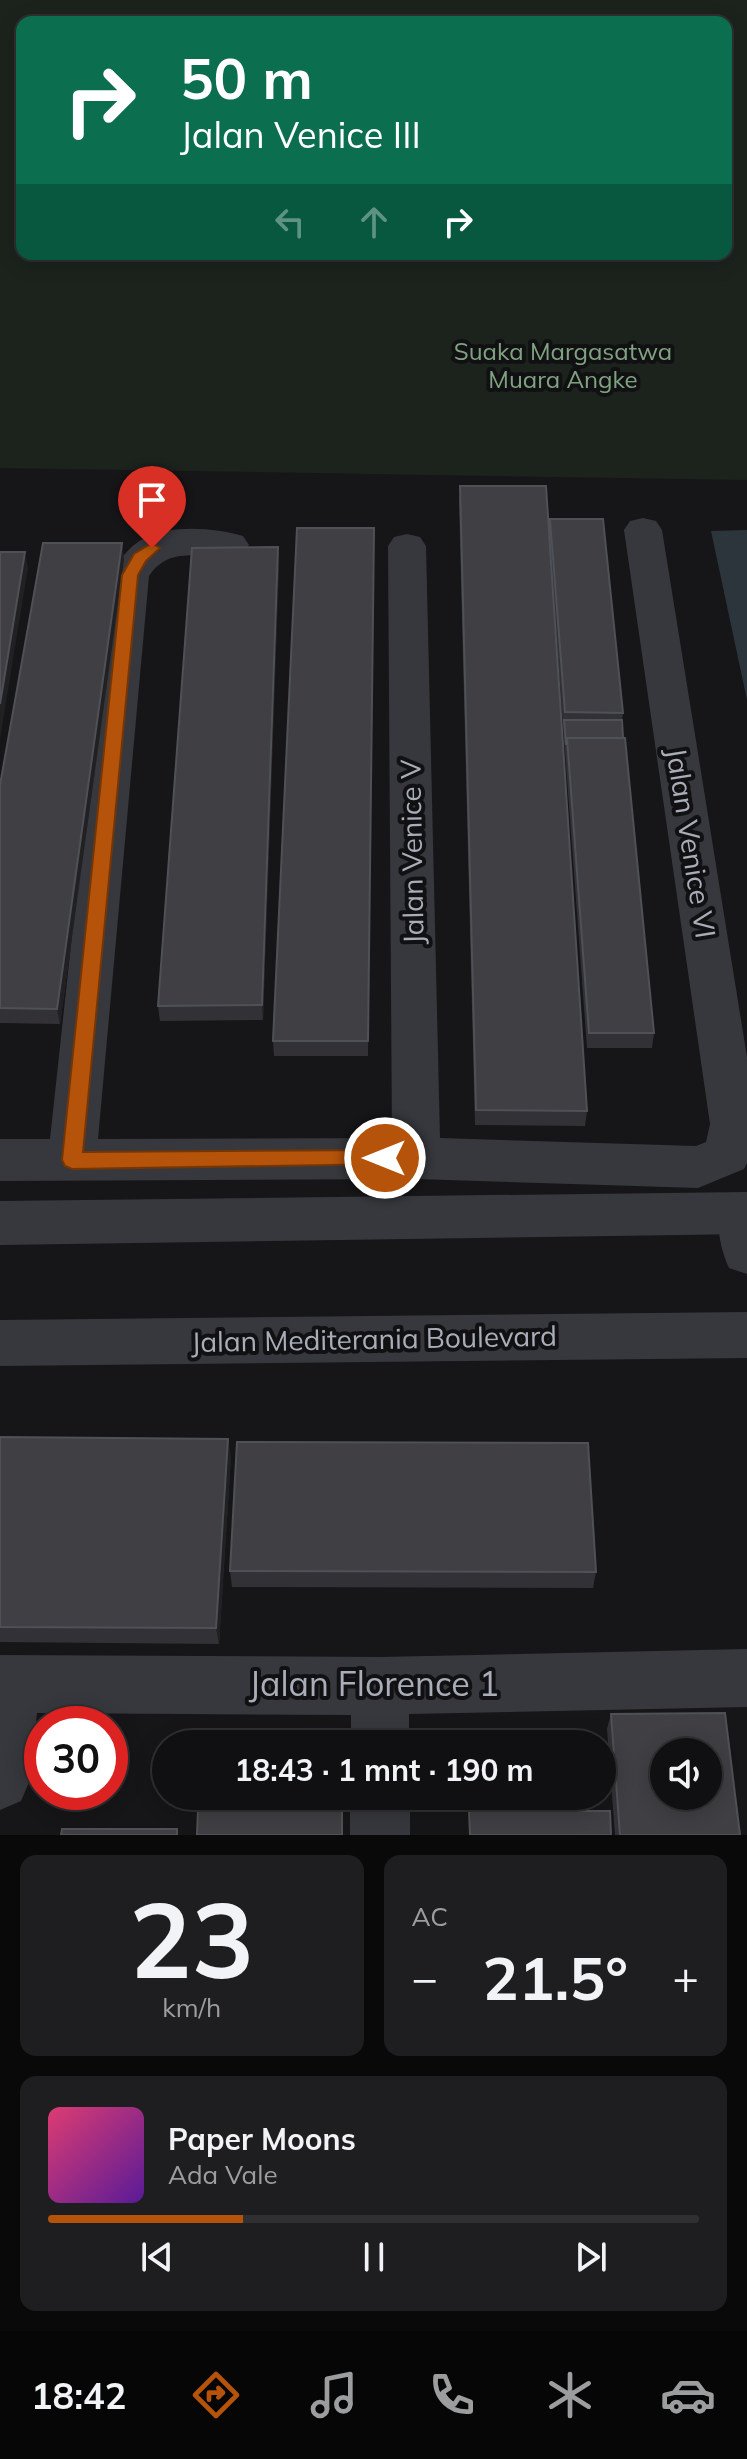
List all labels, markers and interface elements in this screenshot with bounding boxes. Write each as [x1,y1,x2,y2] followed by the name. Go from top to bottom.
[180,43,313,113] text: 50 m
[48,48,152,152] icon: right
[180,112,421,157] text: Jalan Venice III
[268,200,312,244] icon: left
[352,200,396,244] icon: ahead
[436,200,480,244] icon: right
[454,336,672,394] park label: Suaka Margasatwa Muara Angke
[118,466,186,548] pin
[130,478,174,522] icon: arrive
[659,745,724,941] street label: Jalan Venice VI
[392,759,431,945] street label: Jalan Venice V
[343,1116,427,1200] position arrow
[191,1318,557,1359] street label: Jalan Mediterania Boulevard
[249,1662,499,1705] street label: Jalan Florence 1
[24,1706,128,1810] speed limit sign: 30
[650,1738,722,1810] map controls
[650,1738,722,1810] button: sound
[234,1751,534,1789] text: 18:43 · 1 mnt · 190 m
[129,1873,254,2004] text: 23
[412,1900,448,1933] text: AC
[482,1940,628,2015] text: 21.5°
[412,1950,438,2005] text: −
[673,1950,699,2005] text: +
[162,1991,221,2024] text: km/h
[168,2120,356,2158] text: Paper Moons
[168,2158,278,2191] text: Ada Vale
[135,2235,179,2279] icon: previous
[352,2235,396,2279] icon: pause
[569,2235,613,2279] icon: next
[188,2367,244,2423] icon: directions
[306,2367,362,2423] icon: music
[424,2367,480,2423] icon: phone
[542,2367,598,2423] icon: climate
[660,2367,716,2423] icon: car
[31,2373,126,2418] text: 18:42

